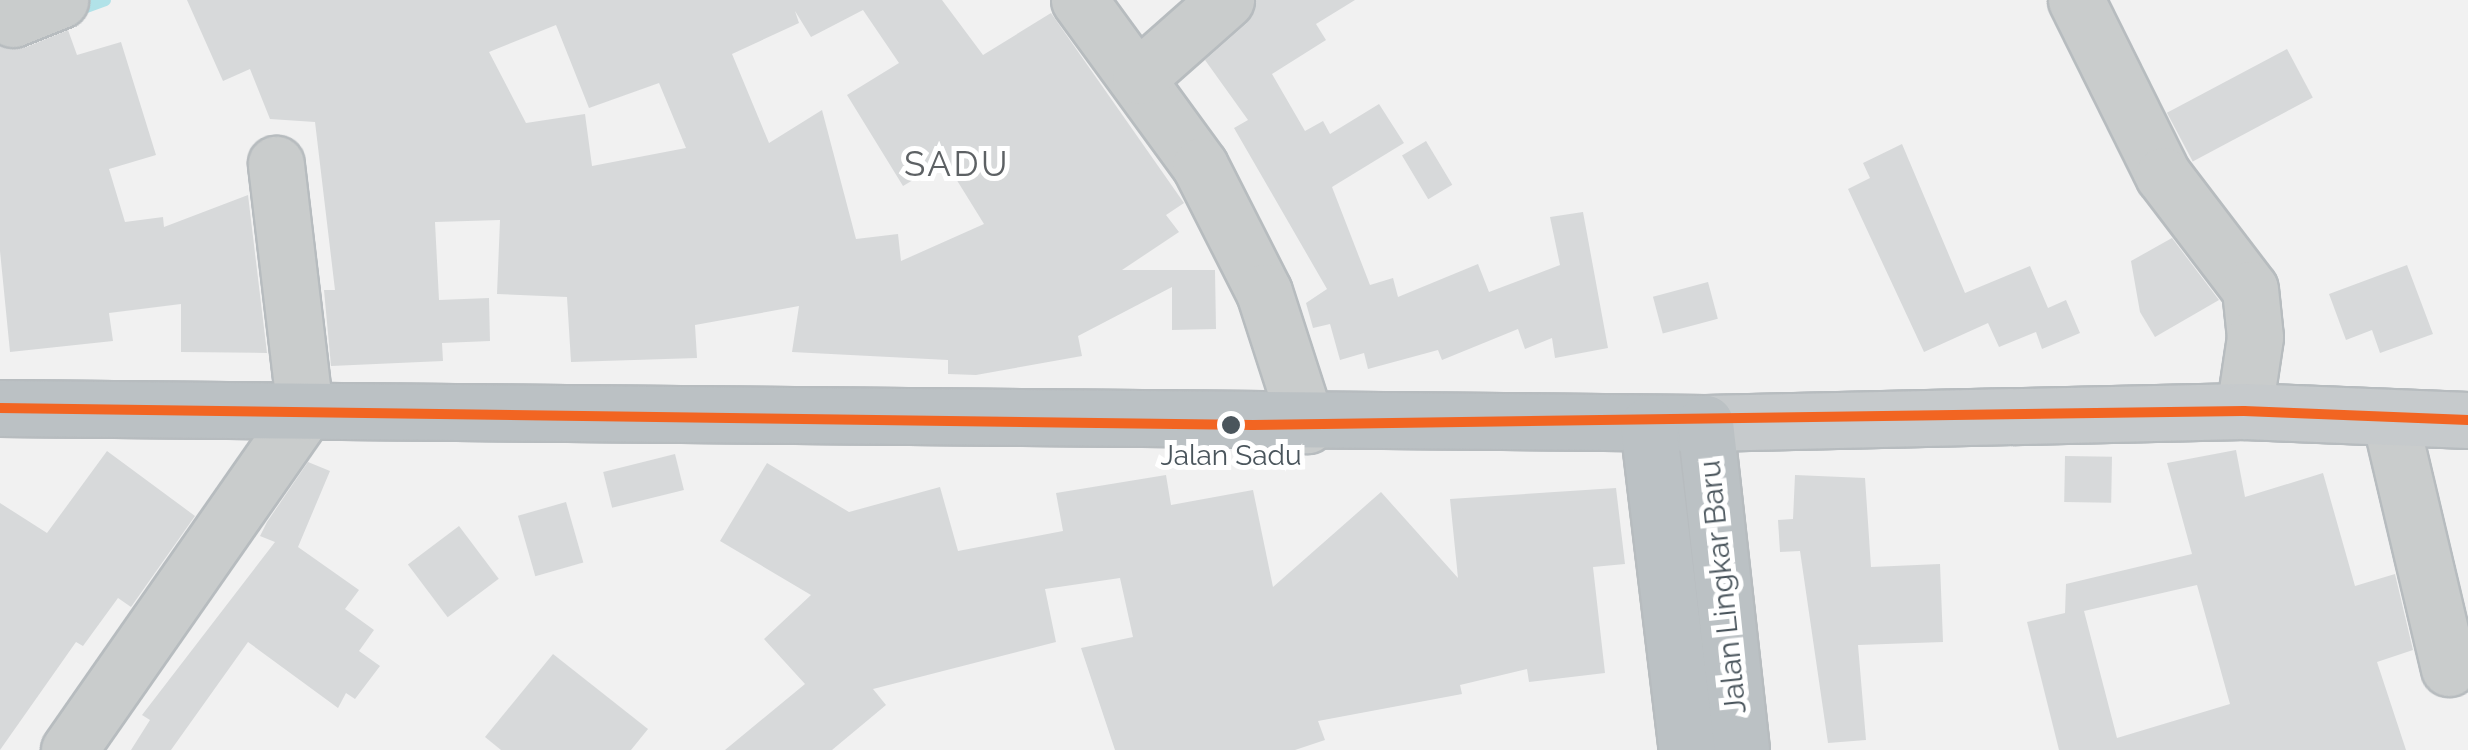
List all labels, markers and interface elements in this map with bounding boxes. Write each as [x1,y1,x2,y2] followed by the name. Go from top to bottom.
[904,143,1010,185] district label: SADU
[1221,415,1241,435] marker: Jalan Sadu
[1160,439,1302,473] place label: Jalan Sadu
[1692,458,1754,716] street label: Jalan Lingkar Baru

